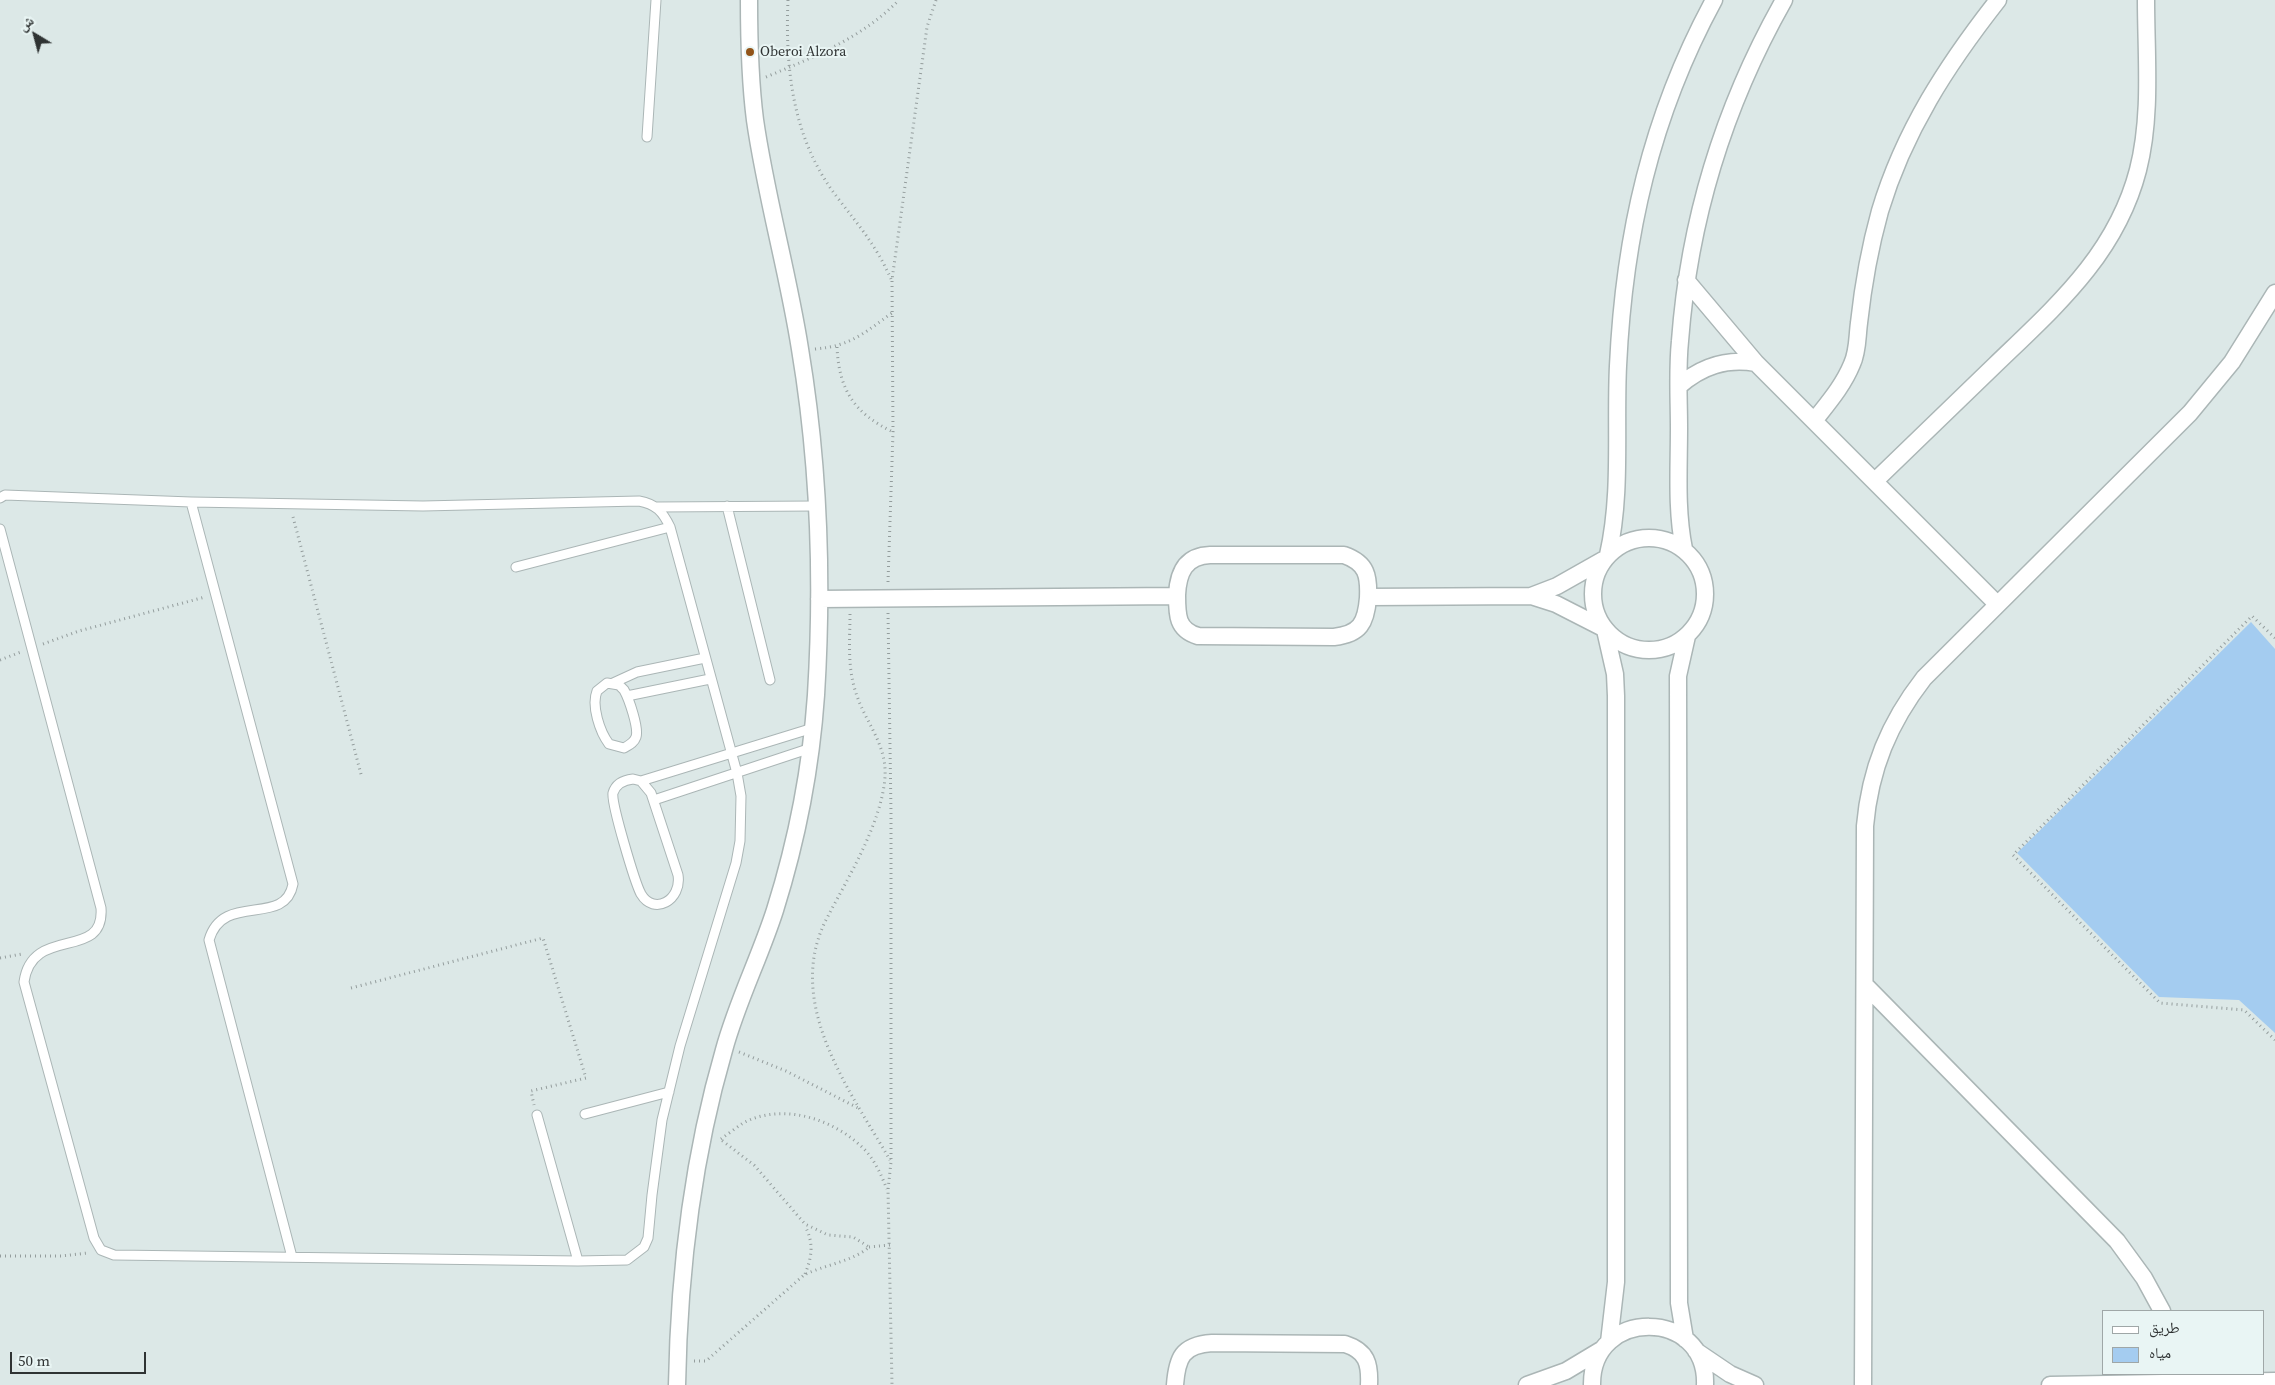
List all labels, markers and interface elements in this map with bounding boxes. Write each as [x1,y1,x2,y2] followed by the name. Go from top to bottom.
[10,10,60,60] north arrow
[14,11,38,35] text: ش
[760,44,846,60] place label: Oberoi Alzora
[744,46,756,58] marker: Oberoi Alzora
[2102,1310,2265,1375] legend
[2149,1317,2180,1338] text: طريق
[12,1342,149,1374] scale bar
[2149,1342,2171,1363] text: مياه
[18,1350,50,1371] text: 50 m

